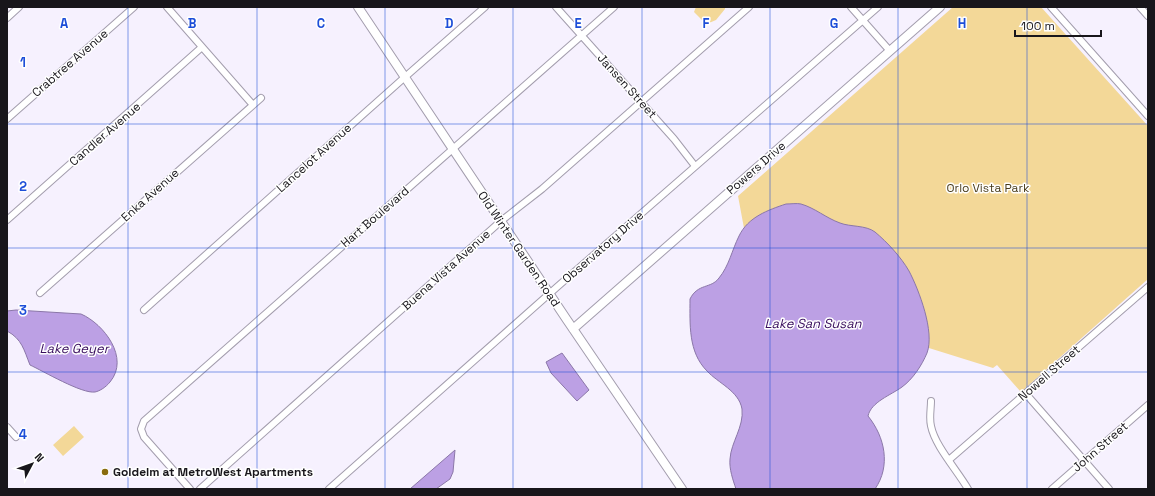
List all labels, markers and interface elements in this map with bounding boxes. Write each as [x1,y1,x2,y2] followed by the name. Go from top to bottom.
[1015,12,1101,38] scale bar
[60,15,69,32] text: A
[188,15,197,32] text: B
[317,15,325,32] text: C
[445,15,454,32] text: D
[574,15,582,32] text: E
[703,15,710,32] text: F
[830,15,838,32] text: G
[958,15,966,32] text: H
[1021,18,1055,34] text: 100 m
[29,26,111,100] street label: Crabtree Avenue
[594,50,660,122] street label: Jansen Street
[20,54,26,71] text: 1
[66,99,144,169] street label: Candler Avenue
[273,120,355,196] street label: Lancelot Avenue
[723,138,789,198] street label: Powers Drive
[118,165,182,225] street label: Enka Avenue
[19,178,27,195] text: 2
[947,180,1030,196] park label: Orlo Vista Park
[337,183,413,251] street label: Hart Boulevard
[474,188,564,310] street label: Old Winter Garden Road
[559,207,647,287] street label: Observatory Drive
[398,226,494,314] street label: Buena Vista Avenue
[19,302,27,319] text: 3
[764,315,863,332] water label: Lake San Susan
[39,340,111,357] water label: Lake Geyer
[1015,342,1083,404] street label: Nowell Street
[1069,418,1131,476] street label: John Street
[19,426,27,443] text: 4
[12,444,52,484] north arrow
[32,450,47,465] text: N
[113,464,313,480] place label: Goldelm at MetroWest Apartments
[100,467,110,477] marker: Goldelm at MetroWest Apartments

